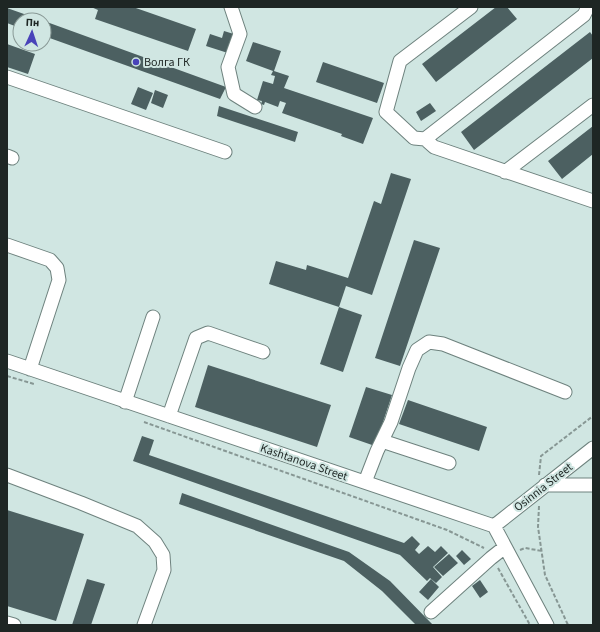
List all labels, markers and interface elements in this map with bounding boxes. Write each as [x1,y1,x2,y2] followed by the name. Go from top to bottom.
[12,12,52,52] north arrow
[25,15,40,30] text: Пн
[144,54,190,71] place label: Волга ГК
[131,57,141,67] marker: Волга ГК
[258,440,350,485] street label: Kashtanova Street
[510,459,576,516] street label: Osinnia Street

